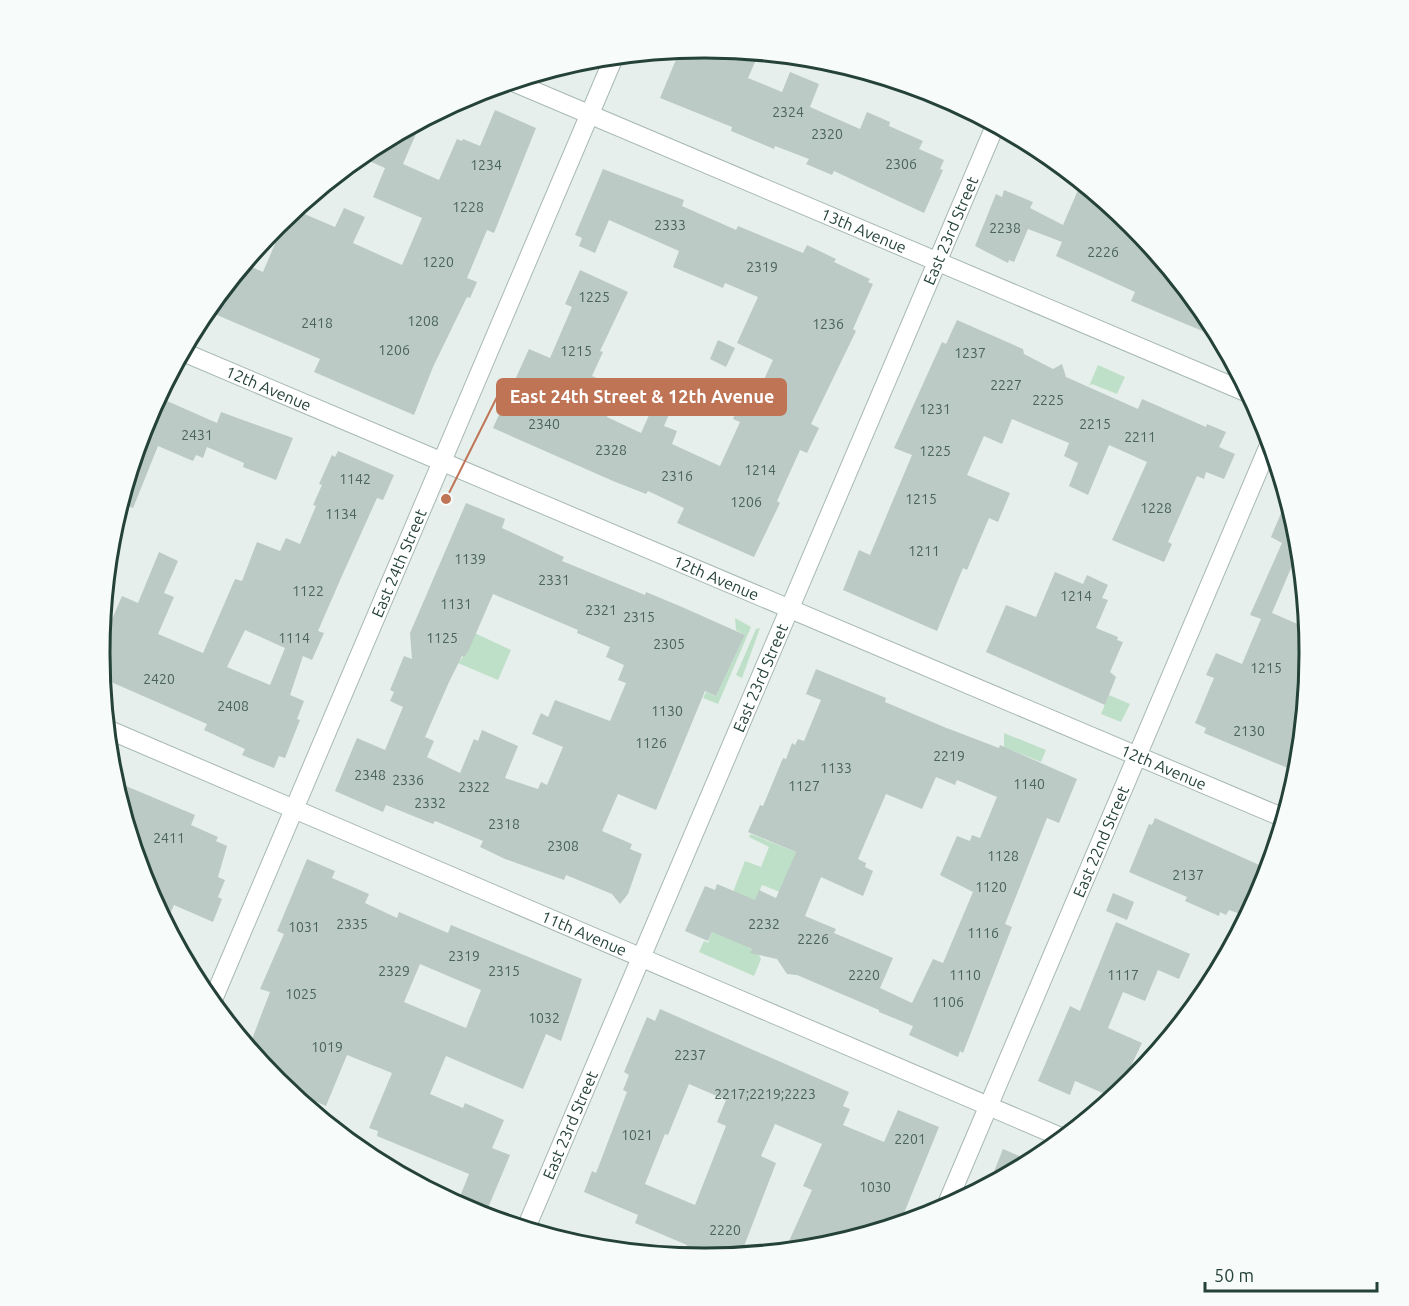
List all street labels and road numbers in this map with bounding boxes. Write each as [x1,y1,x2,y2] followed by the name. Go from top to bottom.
[919,173,982,287] street label: East 23rd Street
[818,204,909,257] street label: 13th Avenue
[223,362,314,414] street label: 12th Avenue
[368,506,430,620] street label: East 24th Street
[671,552,762,604] street label: 12th Avenue
[729,620,791,735] street label: East 23rd Street
[1118,741,1209,793] street label: 12th Avenue
[1069,783,1133,900] street label: East 22nd Street
[539,907,630,959] street label: 11th Avenue
[539,1067,601,1182] street label: East 23rd Street

